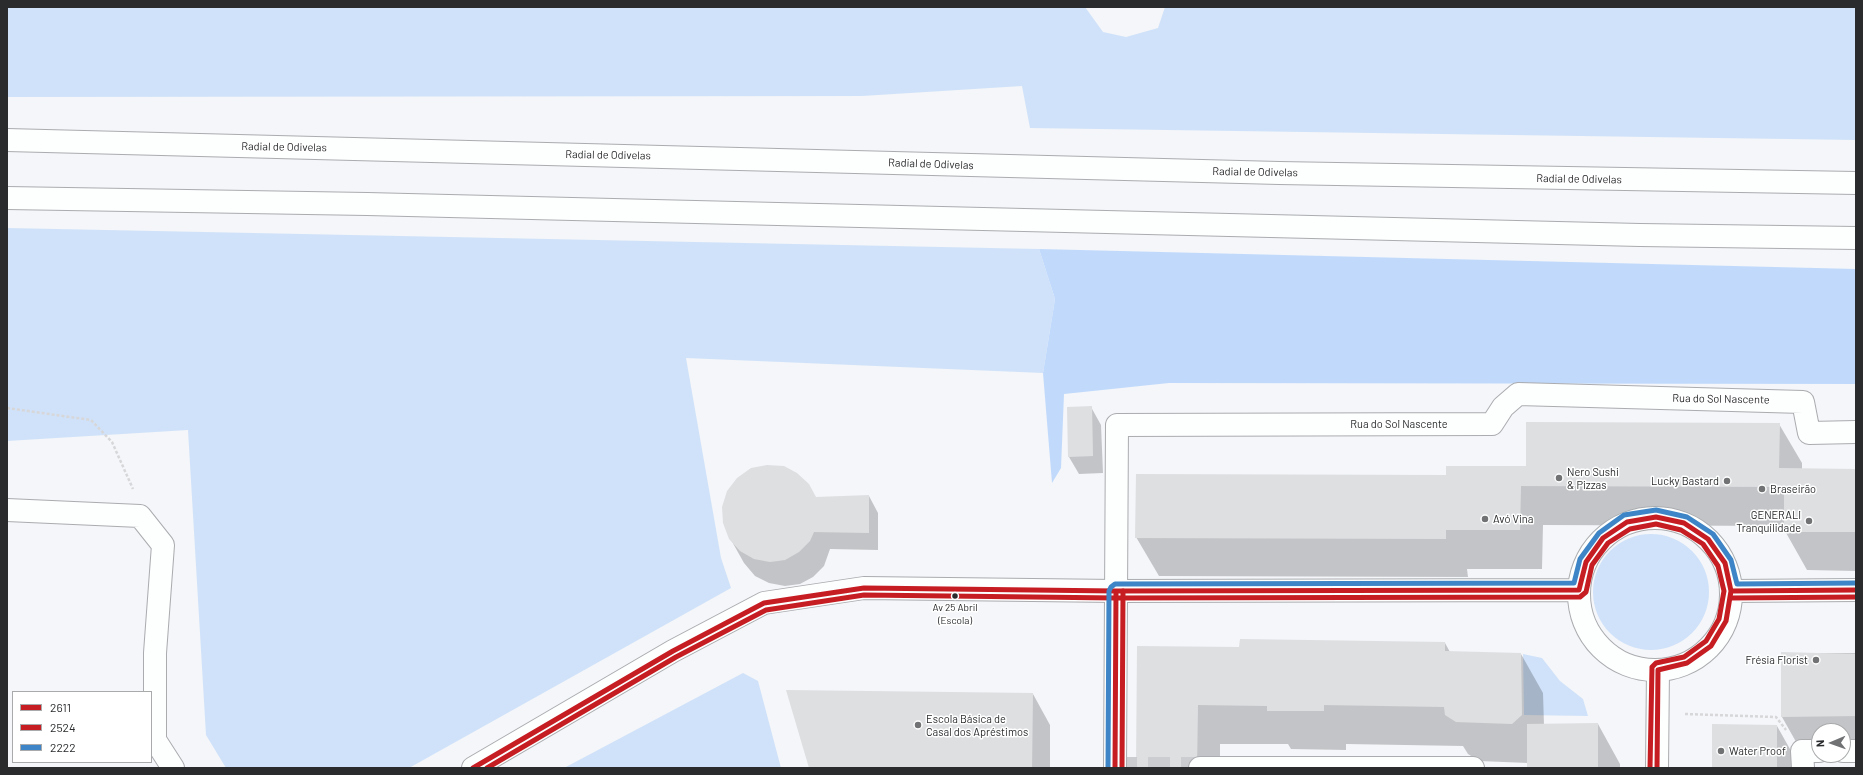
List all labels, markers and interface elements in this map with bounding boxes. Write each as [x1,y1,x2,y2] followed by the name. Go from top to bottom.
[241,140,327,154] street label: Radial de Odivelas
[565,148,651,162] street label: Radial de Odivelas
[888,156,974,172] street label: Radial de Odivelas
[1212,165,1298,179] street label: Radial de Odivelas
[1536,172,1622,186] street label: Radial de Odivelas
[1672,392,1770,406] street label: Rua do Sol Nascente
[1350,417,1448,431] street label: Rua do Sol Nascente
[1567,465,1619,491] place label: Nero Sushi & Pizzas
[1554,473,1564,483] marker: Nero Sushi & Pizzas
[1651,474,1719,488] place label: Lucky Bastard
[1722,476,1732,486] marker: Lucky Bastard
[1770,482,1816,496] place label: Braseirão
[1757,484,1767,494] marker: Braseirão
[1736,508,1801,534] place label: GENERALI Tranquilidade
[1493,512,1533,526] place label: Avó Vina
[1480,514,1490,524] marker: Avó Vina
[1804,516,1814,526] marker: GENERALI Tranquilidade
[950,591,960,601] marker: Av 25 Abril (Escola)
[932,602,978,626] place label: Av 25 Abril (Escola)
[1745,653,1808,667] place label: Frésia Florist
[1811,655,1821,665] marker: Frésia Florist
[12,691,152,763] legend
[50,700,71,714] text: 2611
[926,712,1028,738] place label: Escola Básica de Casal dos Apréstimos
[50,720,76,734] text: 2524
[913,720,923,730] marker: Escola Básica de Casal dos Apréstimos
[1811,723,1851,763] north arrow
[50,740,76,754] text: 2222
[1813,740,1826,747] text: N
[1729,744,1786,758] place label: Water Proof
[1716,746,1726,756] marker: Water Proof

